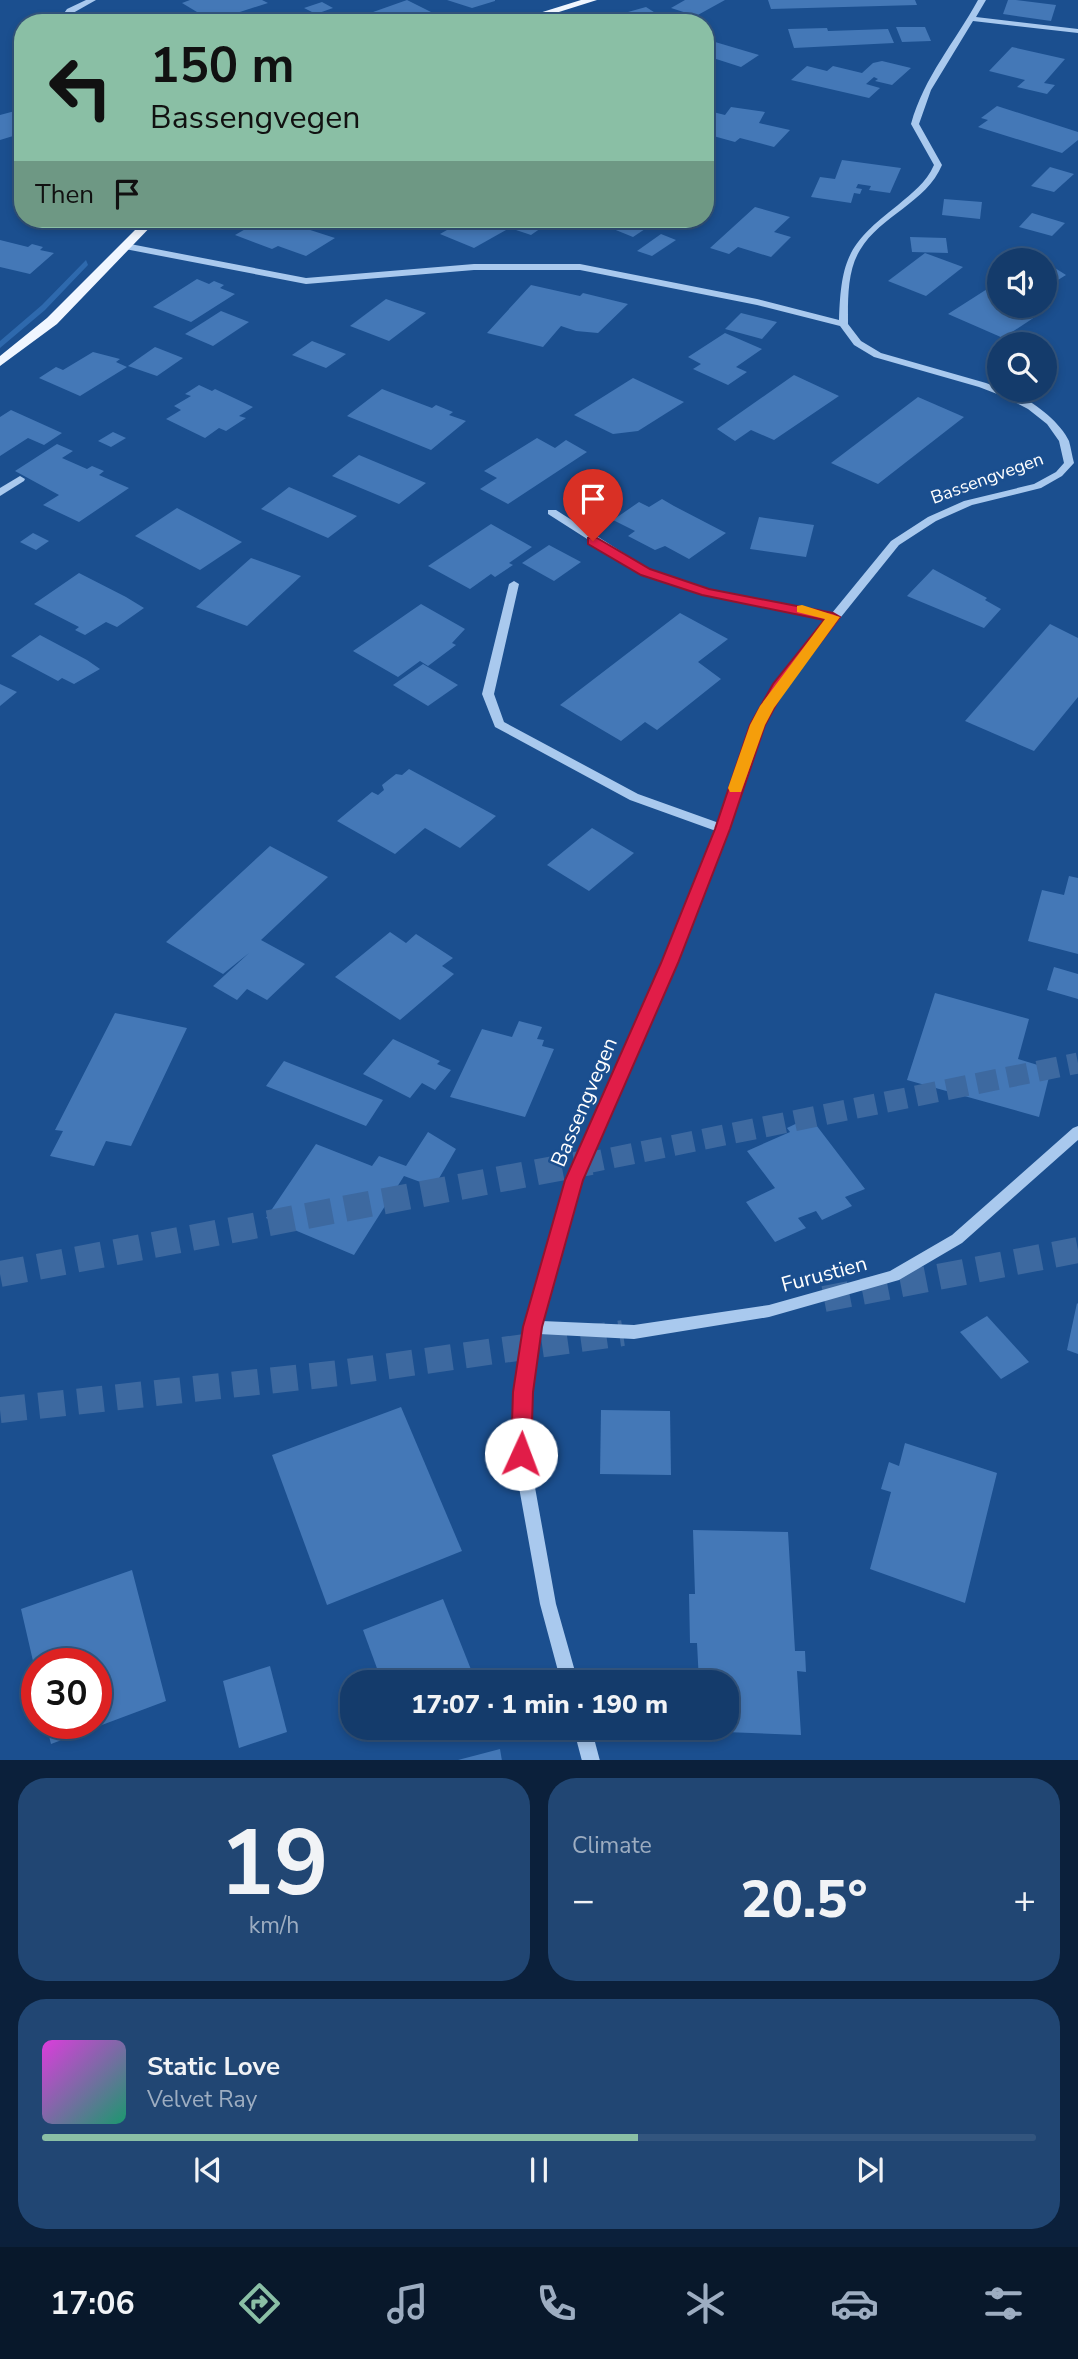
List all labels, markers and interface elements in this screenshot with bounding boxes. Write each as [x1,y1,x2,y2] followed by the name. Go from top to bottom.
[150,32,294,99] text: 150 m
[35,42,126,133] icon: left
[150,96,361,139] text: Bassengvegen
[108,175,146,213] icon: arrive
[35,177,94,212] text: Then
[987,248,1057,402] map controls
[987,248,1057,318] button: sound
[987,332,1057,402] button: search
[927,446,1047,510] street label: Bassengvegen
[563,469,623,541] pin
[574,480,612,518] icon: arrive
[544,1033,624,1171] street label: Bassengvegen
[778,1249,870,1299] street label: Furustien
[484,1417,558,1491] position arrow
[21,1648,112,1739] speed limit sign: 30
[411,1687,668,1722] text: 17:07 · 1 min · 190 m
[219,1802,329,1926] text: 19
[572,1830,652,1861] text: Climate
[740,1864,868,1935] text: 20.5°
[572,1875,595,1926] text: −
[1013,1875,1036,1926] text: +
[249,1910,299,1941] text: km/h
[147,2049,280,2084] text: Static Love
[147,2084,257,2115] text: Velvet Ray
[189,2151,227,2189] icon: previous
[520,2151,558,2189] icon: pause
[851,2151,889,2189] icon: next
[235,2279,284,2328] icon: directions
[383,2279,432,2328] icon: music
[532,2279,581,2328] icon: phone
[681,2279,730,2328] icon: climate
[830,2279,879,2328] icon: car
[979,2279,1028,2328] icon: filters
[50,2282,135,2325] text: 17:06

